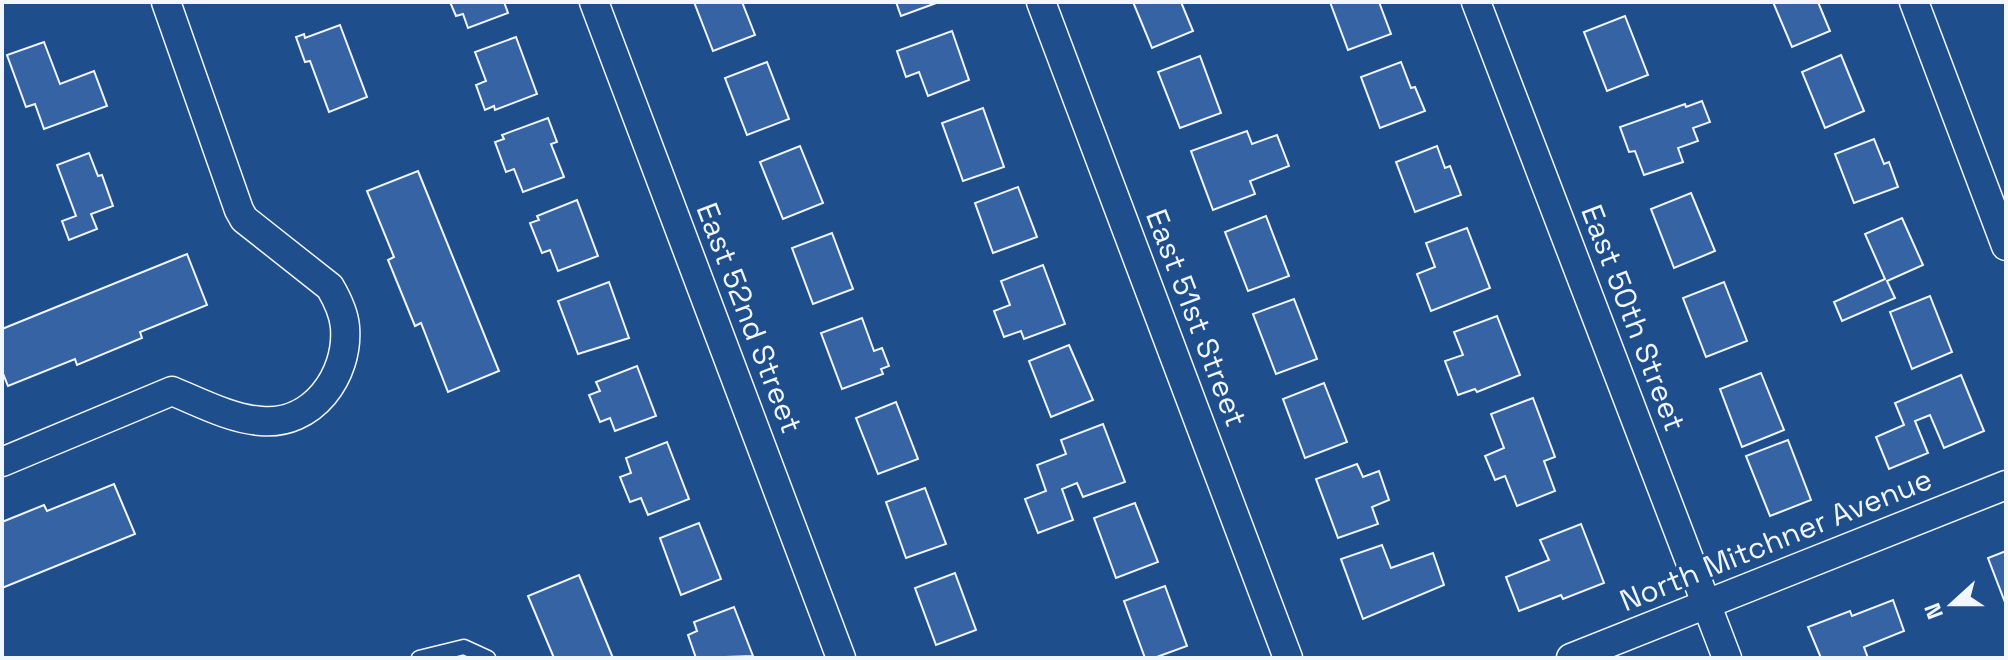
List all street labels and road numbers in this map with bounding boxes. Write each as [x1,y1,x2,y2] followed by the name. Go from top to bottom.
[688,197,811,439] street label: East 52nd Street
[1572,199,1695,437] street label: East 50th Street
[1137,204,1256,432] street label: East 51st Street
[1615,461,1937,619] street label: North Mitchner Avenue

